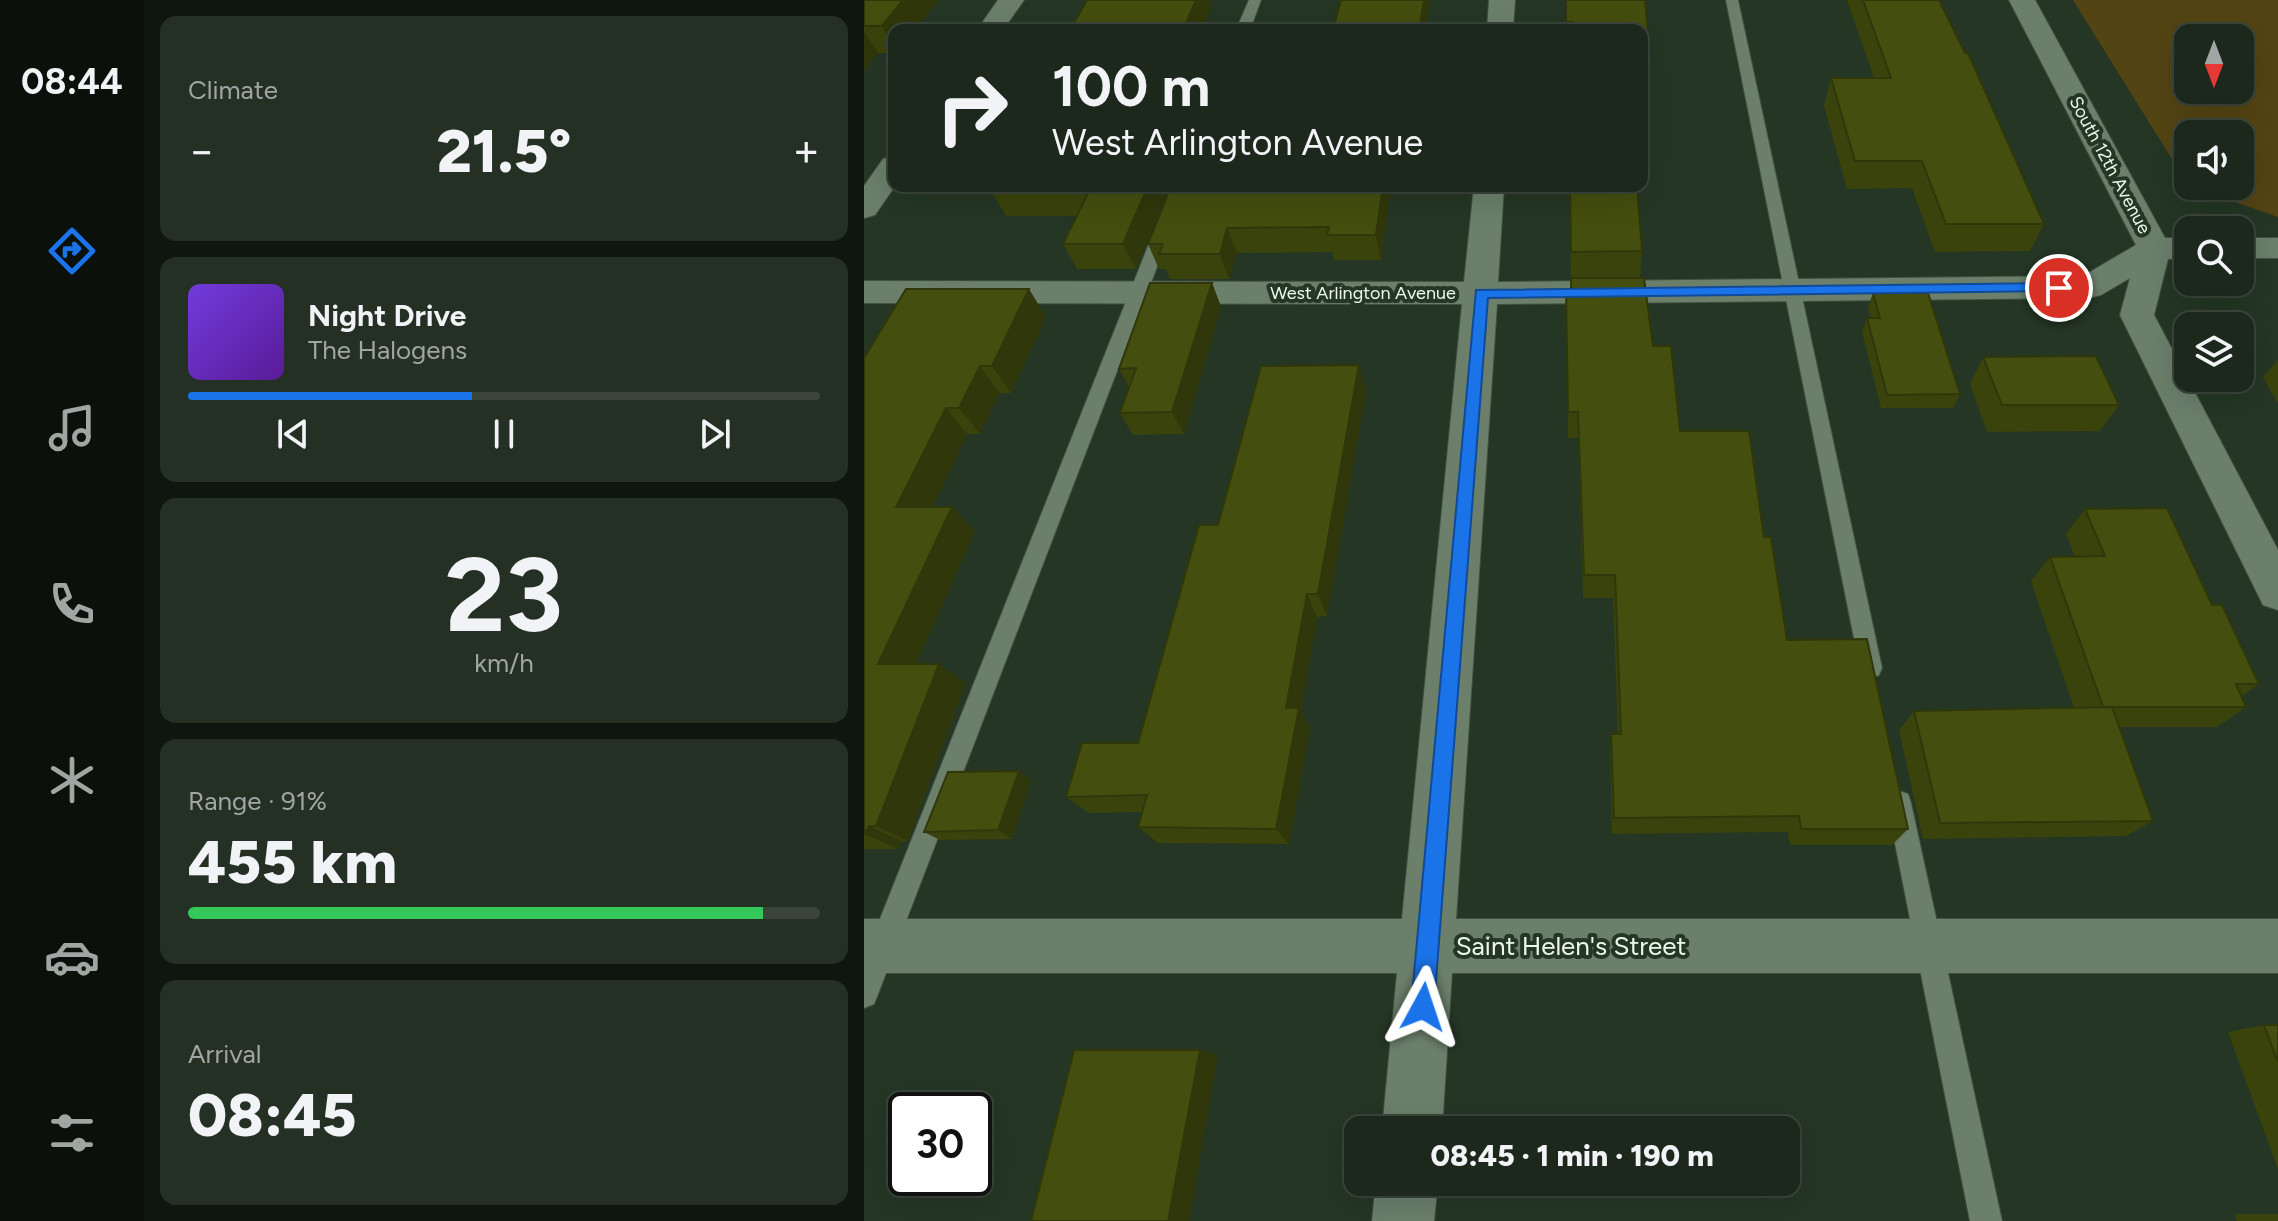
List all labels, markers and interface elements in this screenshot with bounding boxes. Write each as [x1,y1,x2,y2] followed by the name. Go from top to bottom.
[2174,24,2254,104] north arrow
[2174,24,2254,392] map controls
[1052,53,1210,120] text: 100 m
[920,56,1024,160] icon: right
[21,60,123,103] text: 08:44
[188,74,278,106] text: Climate
[2064,93,2156,238] street label: South 12th Avenue
[437,115,571,187] text: 21.5°
[2174,120,2254,200] button: sound
[1052,121,1423,164] text: West Arlington Avenue
[188,124,215,177] text: −
[793,124,820,177] text: +
[2174,216,2254,296] button: search
[44,223,100,279] icon: directions
[2025,254,2093,322] pin
[2037,266,2081,310] icon: arrive
[1270,282,1456,304] street label: West Arlington Avenue
[308,297,466,334] text: Night Drive
[2174,312,2254,392] button: layers
[308,334,467,366] text: The Halogens
[44,400,100,456] icon: music
[271,412,315,456] icon: previous
[482,412,526,456] icon: pause
[693,412,737,456] icon: next
[445,532,563,657] text: 23
[44,576,100,632] icon: phone
[474,647,534,679] text: km/h
[44,752,100,808] icon: climate
[188,785,327,817] text: Range · 91%
[188,826,397,898] text: 455 km
[44,929,100,985] icon: car
[1456,930,1687,962] street label: Saint Helen's Street
[1381,965,1465,1049] position arrow
[188,1038,261,1070] text: Arrival
[188,1079,357,1151] text: 08:45
[888,1092,992,1196] speed limit sign: 30
[44,1105,100,1161] icon: filters
[1430,1137,1714,1174] text: 08:45 · 1 min · 190 m

